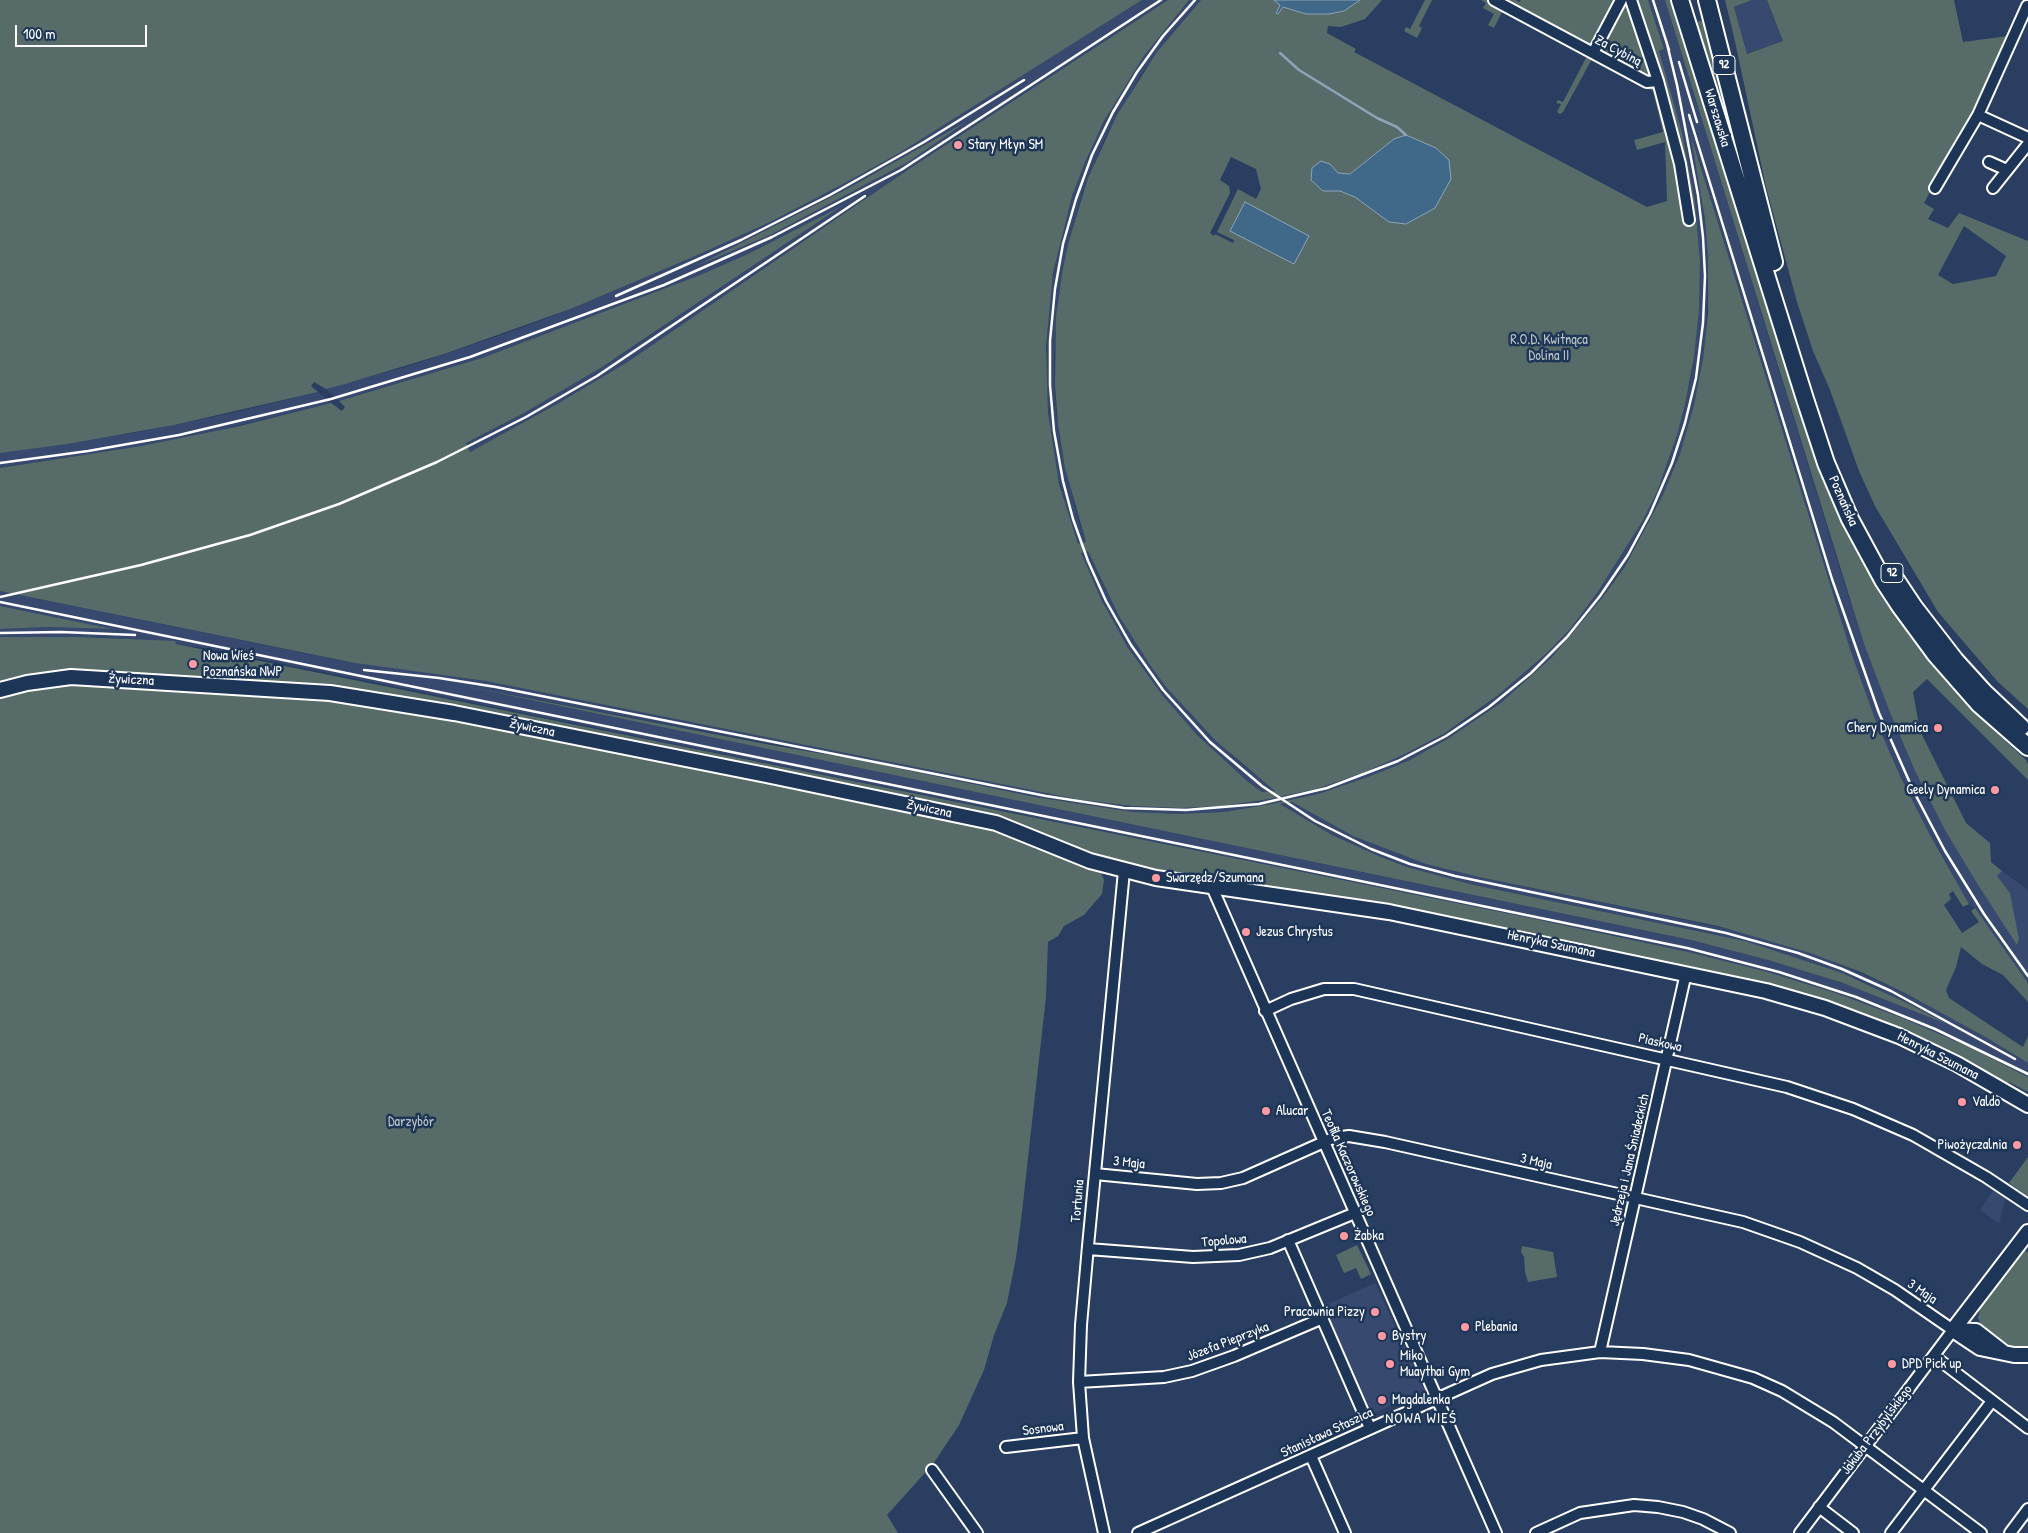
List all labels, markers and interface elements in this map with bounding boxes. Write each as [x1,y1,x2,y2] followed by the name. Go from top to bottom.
[18,15,150,47] scale bar
[23,23,56,44] text: 100 m
[1592,32,1644,70] street label: Za Cybiną
[1713,56,1735,74] road number: 92
[1700,87,1734,149] street label: Warszawska
[968,137,1043,153] place label: Stary Młyn SM
[952,139,964,151] marker: Stary Młyn SM
[1510,332,1588,364] park label: R.O.D. Kwitnąca Dolina II
[1825,473,1861,529] street label: Poznańska
[1881,564,1903,582] road number: 92
[203,648,282,680] place label: Nowa Wieś Poznańska NWP
[187,658,199,670] marker: Nowa Wieś Poznańska NWP
[108,670,154,690] street label: Żywiczna
[508,715,556,741] street label: Żywiczna
[1846,720,1928,736] place label: Chery Dynamica
[1932,722,1944,734] marker: Chery Dynamica
[1906,782,1985,798] place label: Geely Dynamica
[1989,784,2001,796] marker: Geely Dynamica
[905,796,953,822] street label: Żywiczna
[1166,870,1264,886] place label: Swarzędz/Szumana
[1150,872,1162,884] marker: Swarzędz/Szumana
[1256,924,1333,940] place label: Jezus Chrystus
[1240,926,1252,938] marker: Jezus Chrystus
[1506,927,1596,961] street label: Henryka Szumana
[1894,1028,1982,1084] street label: Henryka Szumana
[1637,1030,1683,1056] street label: Piaskowa
[1607,1092,1653,1228] street label: Jędrzeja i Jana Śniadeckich
[1972,1094,2000,1110] place label: Valdo
[1956,1096,1968,1108] marker: Valdo
[1276,1103,1308,1119] place label: Alucar
[1260,1105,1272,1117] marker: Alucar
[1317,1107,1379,1219] street label: Teofila Kaczorowskiego
[388,1114,434,1130] park label: Darzybór
[1938,1137,2007,1153] place label: Piwożyczalnia
[2011,1139,2023,1151] marker: Piwożyczalnia
[1518,1150,1554,1174] street label: 3 Maja
[1112,1153,1146,1173] street label: 3 Maja
[1068,1179,1088,1223] street label: Tortunia
[1354,1228,1384,1244] place label: Żabka
[1338,1230,1350,1242] marker: Żabka
[1201,1231,1247,1251] street label: Topolowa
[1904,1276,1940,1308] street label: 3 Maja
[1284,1304,1365,1320] place label: Pracownia Pizzy
[1369,1306,1381,1318] marker: Pracownia Pizzy
[1185,1319,1271,1365] street label: Józefa Pieprzyka
[1475,1319,1517,1335] place label: Plebania
[1459,1321,1471,1333] marker: Plebania
[1392,1328,1427,1344] place label: Bystry
[1376,1330,1388,1342] marker: Bystry
[1400,1348,1470,1380] place label: Miko Muaythai Gym
[1902,1356,1961,1372] place label: DPD Pick up
[1384,1358,1396,1370] marker: Miko Muaythai Gym
[1886,1358,1898,1370] marker: DPD Pick up
[1838,1382,1916,1478] street label: Jakuba Przybylskiego
[1392,1392,1450,1408] place label: Magdalenka
[1376,1394,1388,1406] marker: Magdalenka
[1278,1404,1376,1462] street label: Stanisława Staszica
[1384,1410,1458,1428] district label: NOWA WIEŚ
[1021,1418,1065,1440] street label: Sosnowa

